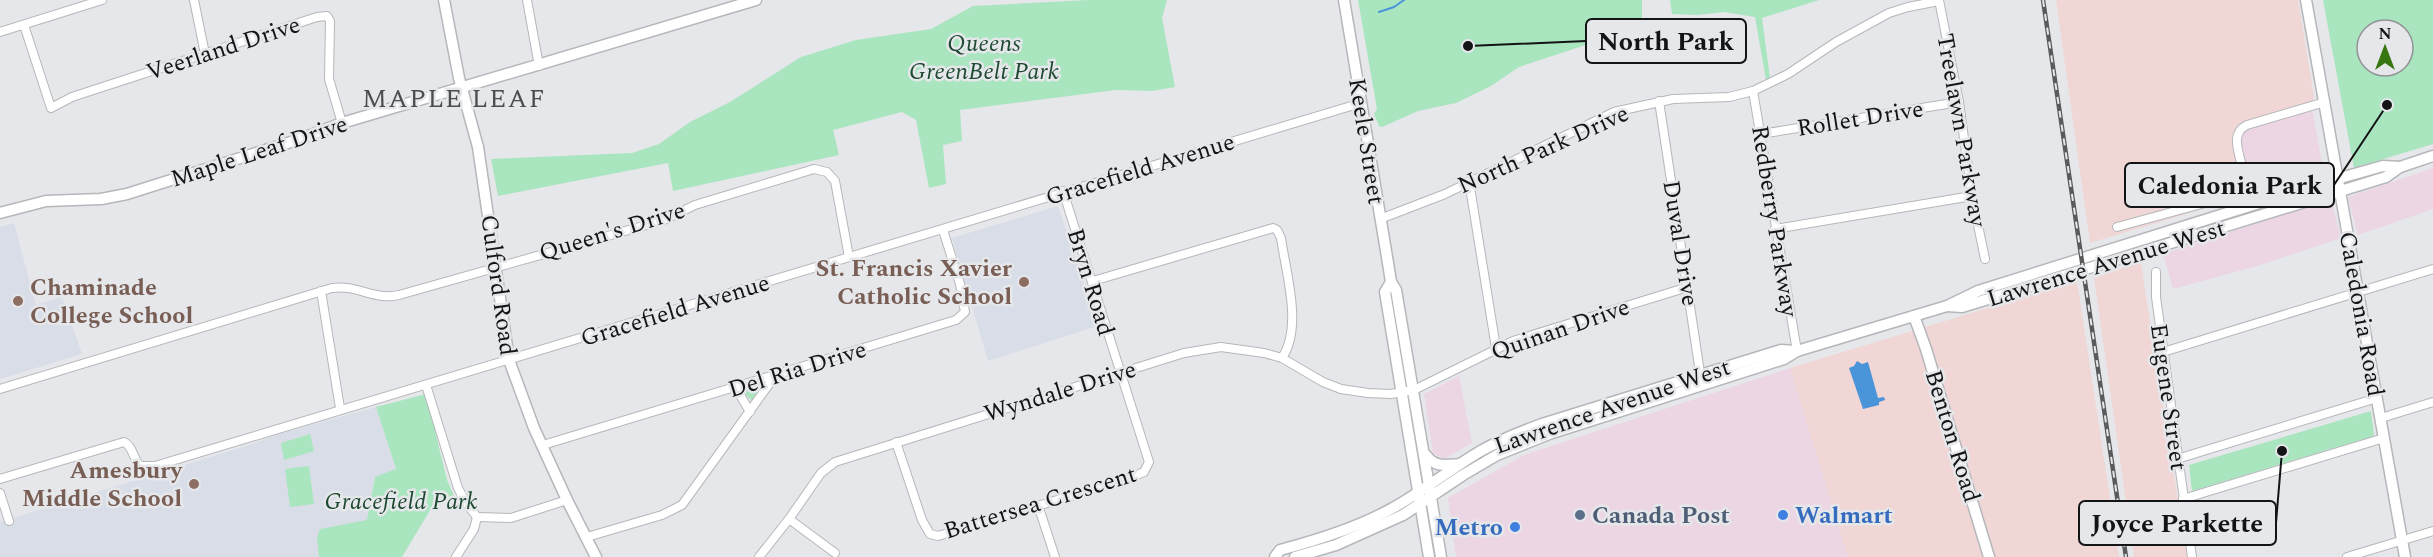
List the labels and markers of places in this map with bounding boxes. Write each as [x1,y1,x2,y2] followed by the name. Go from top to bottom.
[1586,19,1746,63] callout: North Park
[2125,163,2334,207] callout: Caledonia Park
[816,251,1013,315] place label: St. Francis Xavier Catholic School
[30,270,193,334] place label: Chaminade College School
[1017,275,1031,289] marker: St. Francis Xavier Catholic School
[11,294,25,308] marker: Chaminade College School
[22,453,184,517] place label: Amesbury Middle School
[187,477,201,491] marker: Amesbury Middle School
[1592,498,1730,534] place label: Canada Post
[1795,498,1893,534] place label: Walmart
[2079,501,2276,545] callout: Joyce Parkette
[1573,508,1587,522] marker: Canada Post
[1776,508,1790,522] marker: Walmart
[1435,510,1503,546] place label: Metro
[1508,520,1522,534] marker: Metro

